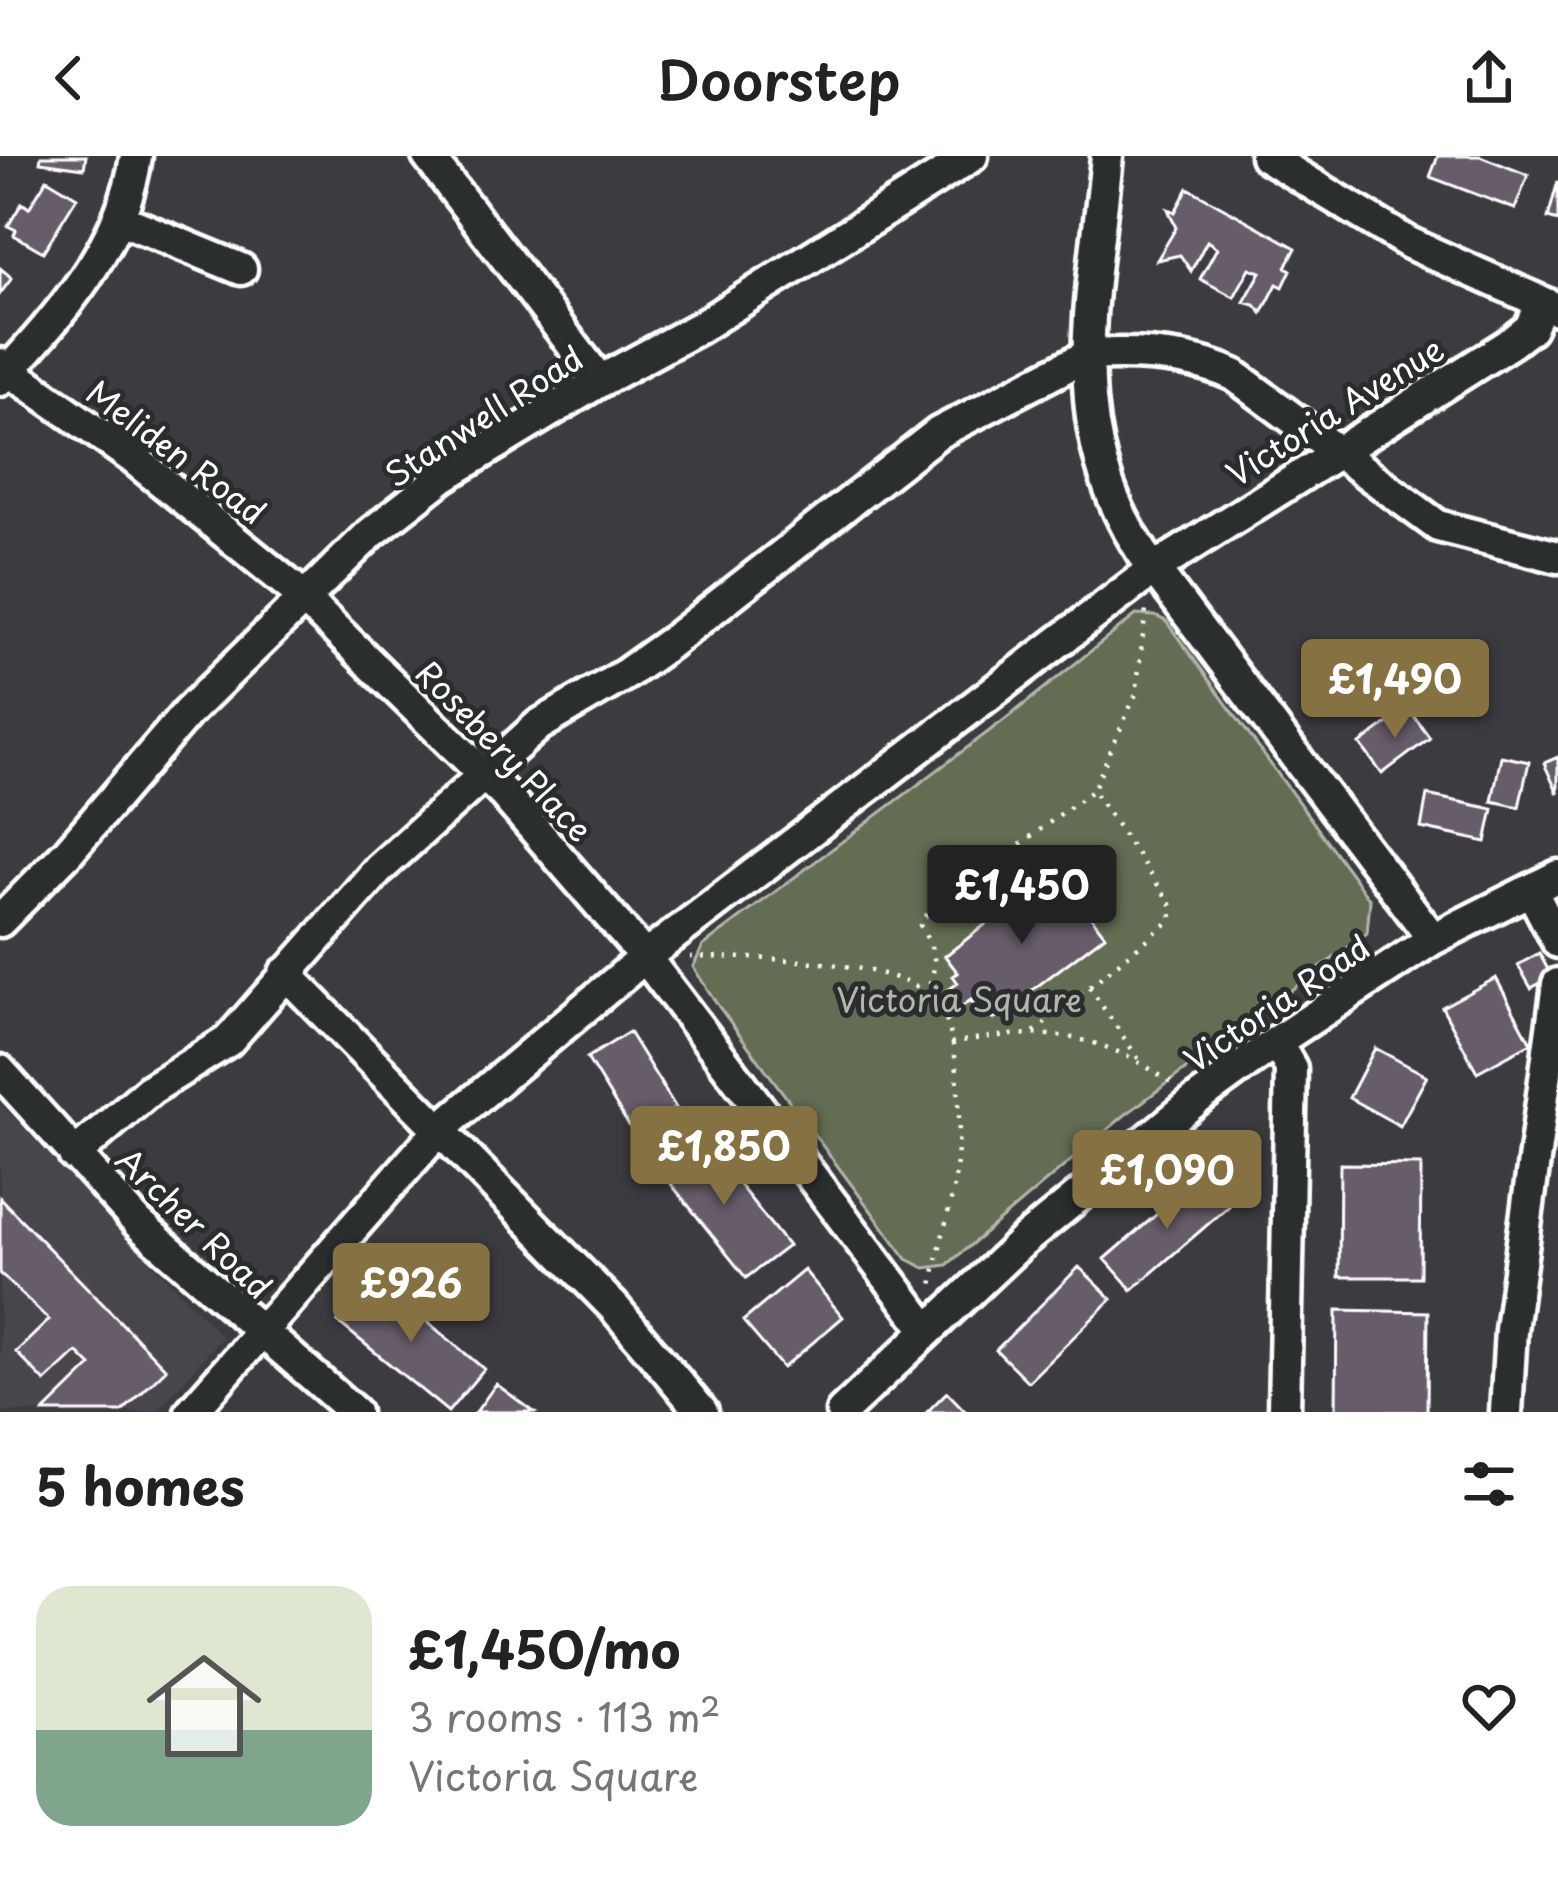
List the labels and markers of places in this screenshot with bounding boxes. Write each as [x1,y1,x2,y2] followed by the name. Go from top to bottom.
[1297,639,1493,741] pin: £1,490
[924,845,1120,947] pin: £1,450
[626,1106,822,1208] pin: £1,850
[1069,1130,1265,1232] pin: £1,090
[340,1243,482,1345] pin: £926

